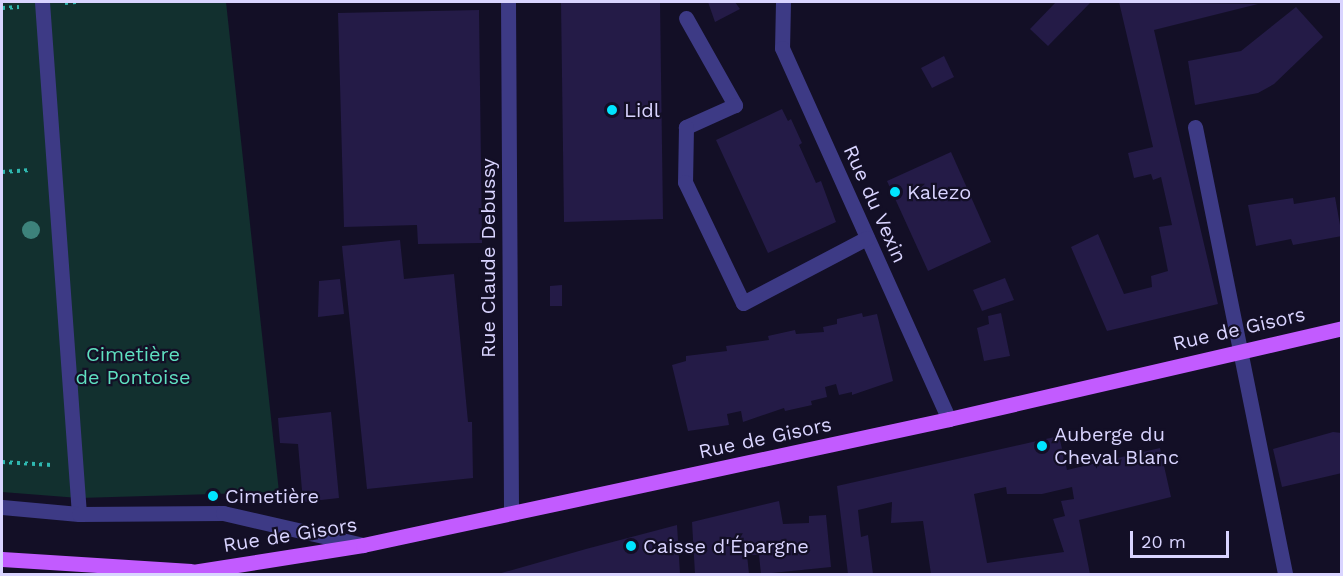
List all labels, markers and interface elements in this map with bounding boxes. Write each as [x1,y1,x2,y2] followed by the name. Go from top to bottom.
[624,98,660,122] place label: Lidl
[605,103,619,117] marker: Lidl
[838,141,912,267] street label: Rue du Vexin
[476,158,500,358] street label: Rue Claude Debussy
[907,180,971,204] place label: Kalezo
[888,185,902,199] marker: Kalezo
[1170,302,1308,356] street label: Rue de Gisors
[76,342,190,389] park label: Cimetière de Pontoise
[696,412,834,464] street label: Rue de Gisors
[1054,422,1180,469] place label: Auberge du Cheval Blanc
[1035,439,1049,453] marker: Auberge du Cheval Blanc
[225,484,319,508] place label: Cimetière
[206,489,220,503] marker: Cimetière
[221,513,359,557] street label: Rue de Gisors
[1133,519,1232,557] scale bar
[1141,531,1186,552] text: 20 m
[643,534,809,558] place label: Caisse d'Épargne
[624,539,638,553] marker: Caisse d'Épargne

